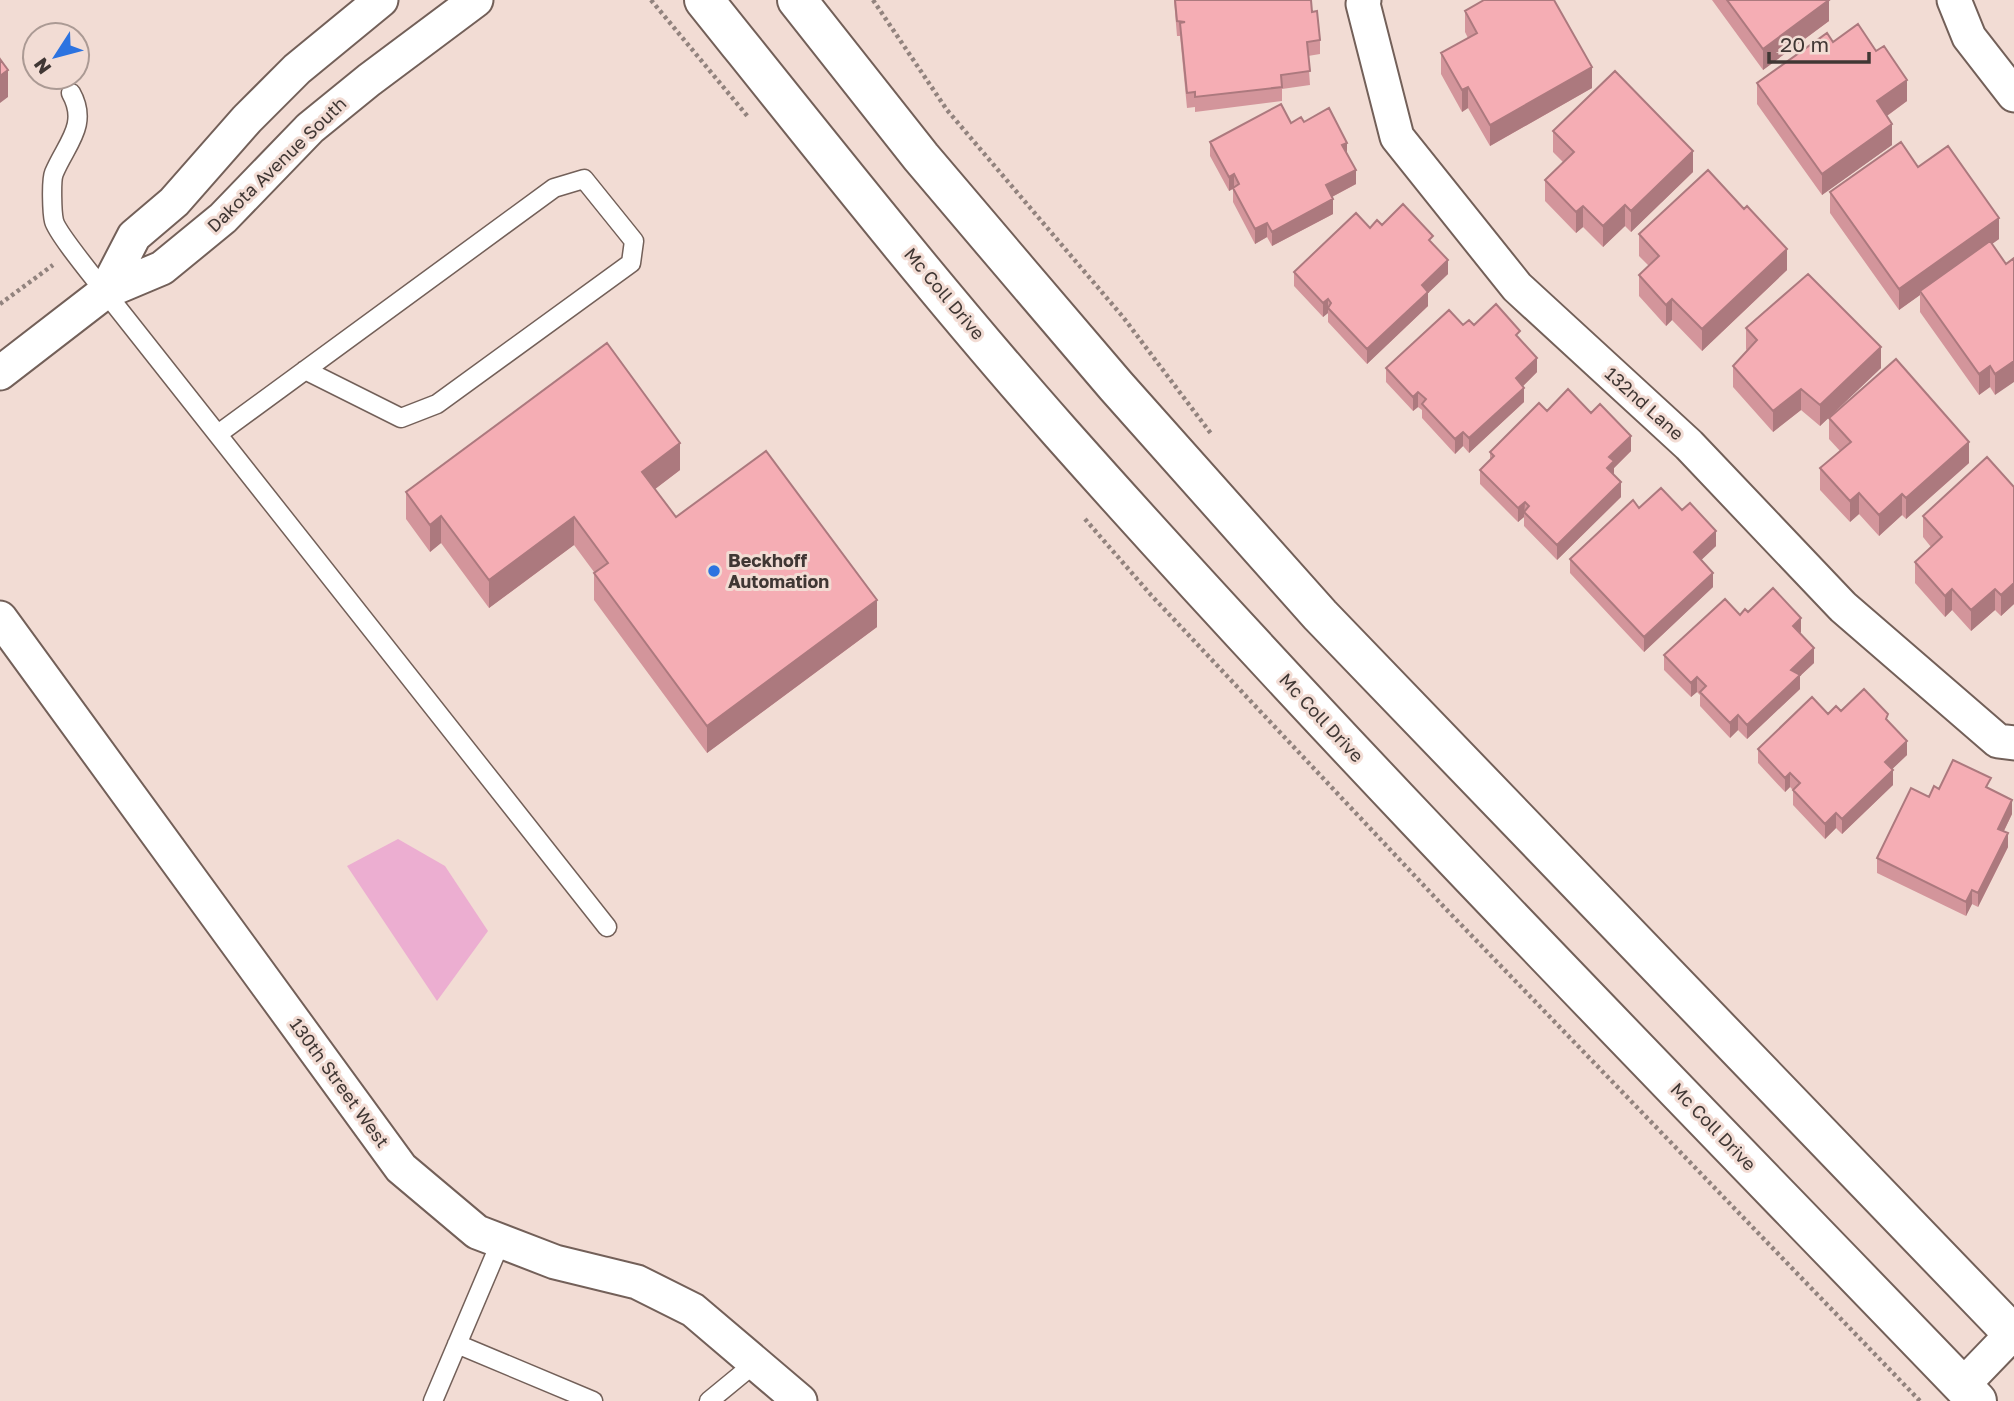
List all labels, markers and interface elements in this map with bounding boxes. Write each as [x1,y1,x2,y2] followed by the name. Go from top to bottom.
[21,21,91,91] north arrow
[1769,21,1869,65] scale bar
[1780,31,1829,57] text: 20 m
[28,54,55,79] text: N
[202,92,350,236] street label: Dakota Avenue South
[900,243,990,344] street label: Mc Coll Drive
[1601,362,1689,444] street label: 132nd Lane
[728,549,829,592] place label: Beckhoff Automation
[706,563,722,579] marker: Beckhoff Automation
[1275,668,1368,766] street label: Mc Coll Drive
[285,1013,394,1151] street label: 130th Street West
[1666,1078,1761,1175] street label: Mc Coll Drive

